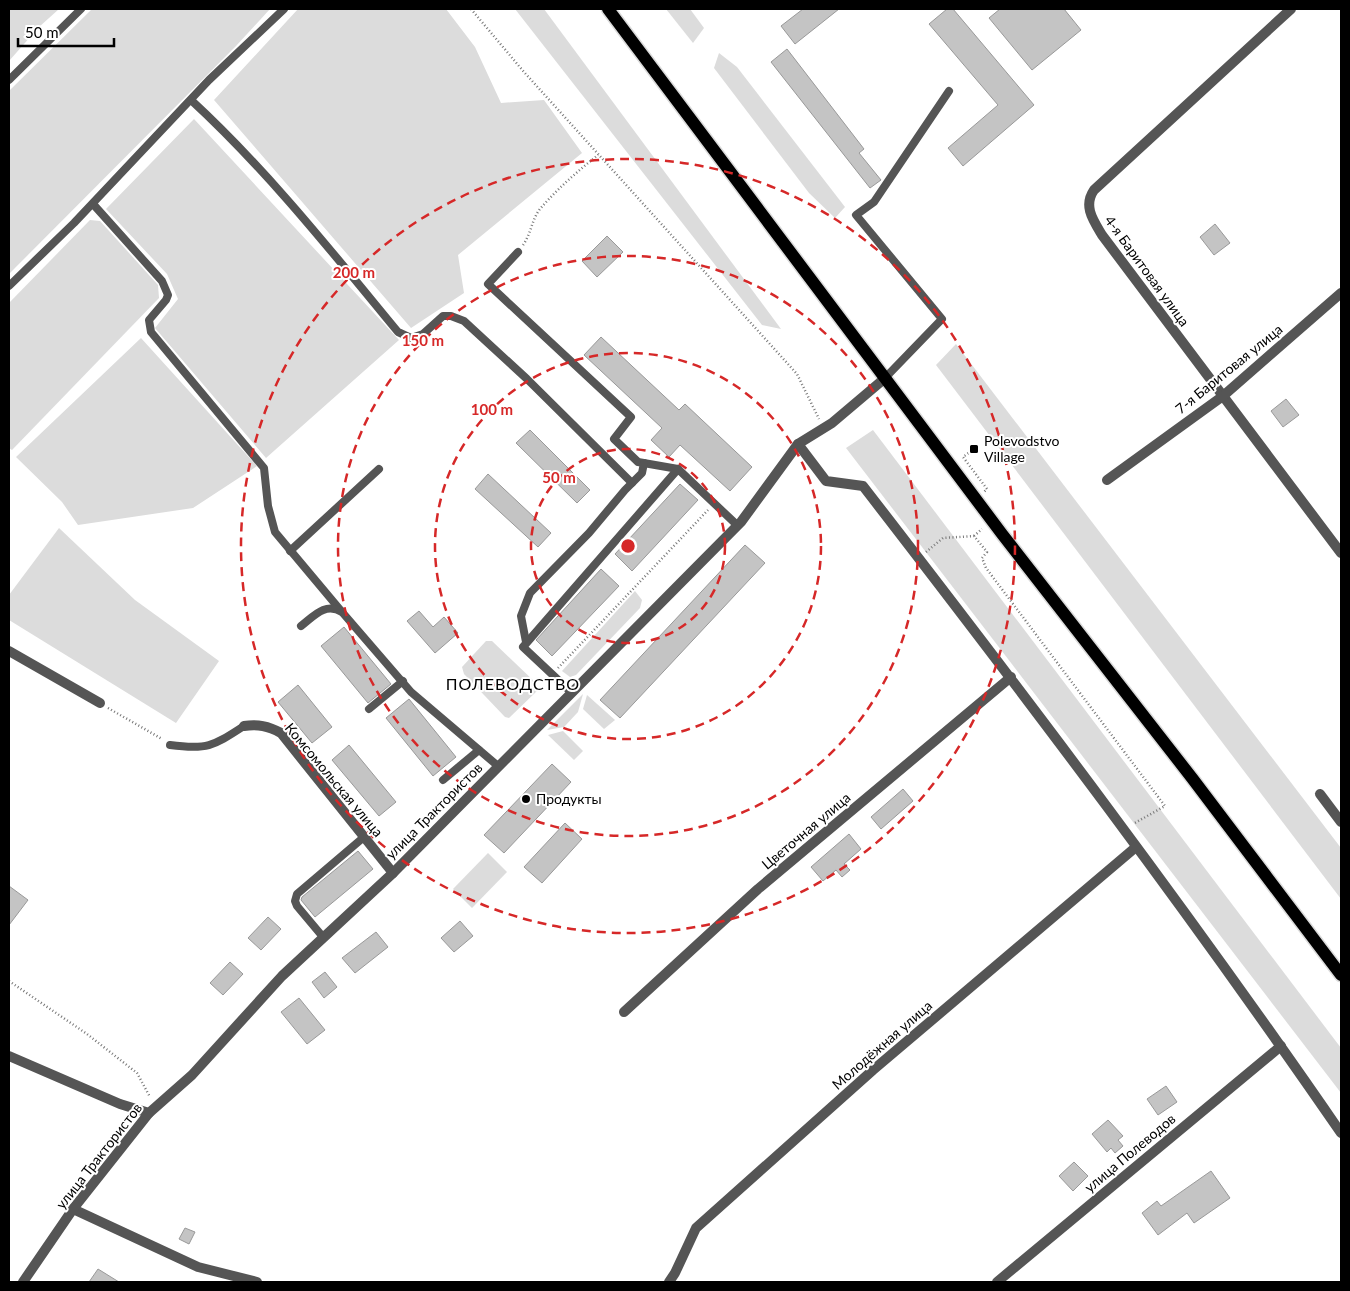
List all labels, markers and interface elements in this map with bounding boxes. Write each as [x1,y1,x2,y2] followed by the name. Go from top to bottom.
[18,15,114,47] scale bar
[25,23,59,41] text: 50 m
[1102,212,1193,329] street label: 4-я Баритовая улица
[333,263,375,281] text: 200 m
[1172,320,1286,417] street label: 7-я Баритовая улица
[402,331,444,349] text: 150 m
[471,400,513,418] text: 100 m
[984,432,1059,465] place label: Polevodstvo Village
[968,443,980,455] marker: Polevodstvo Village
[542,468,576,486] text: 50 m
[619,537,637,555] centre of rings
[446,674,580,693] district label: ПОЛЕВОДСТВО
[282,719,387,840] street label: Комсомольская улица
[382,759,486,862] street label: улица Трактористов
[758,789,854,873] street label: Цветочная улица
[536,790,602,807] place label: Продукты
[520,793,532,805] marker: Продукты
[828,997,935,1093] street label: Молодёжная улица
[52,1099,145,1212] street label: улица Трактористов
[1081,1110,1179,1196] street label: улица Полеводов

